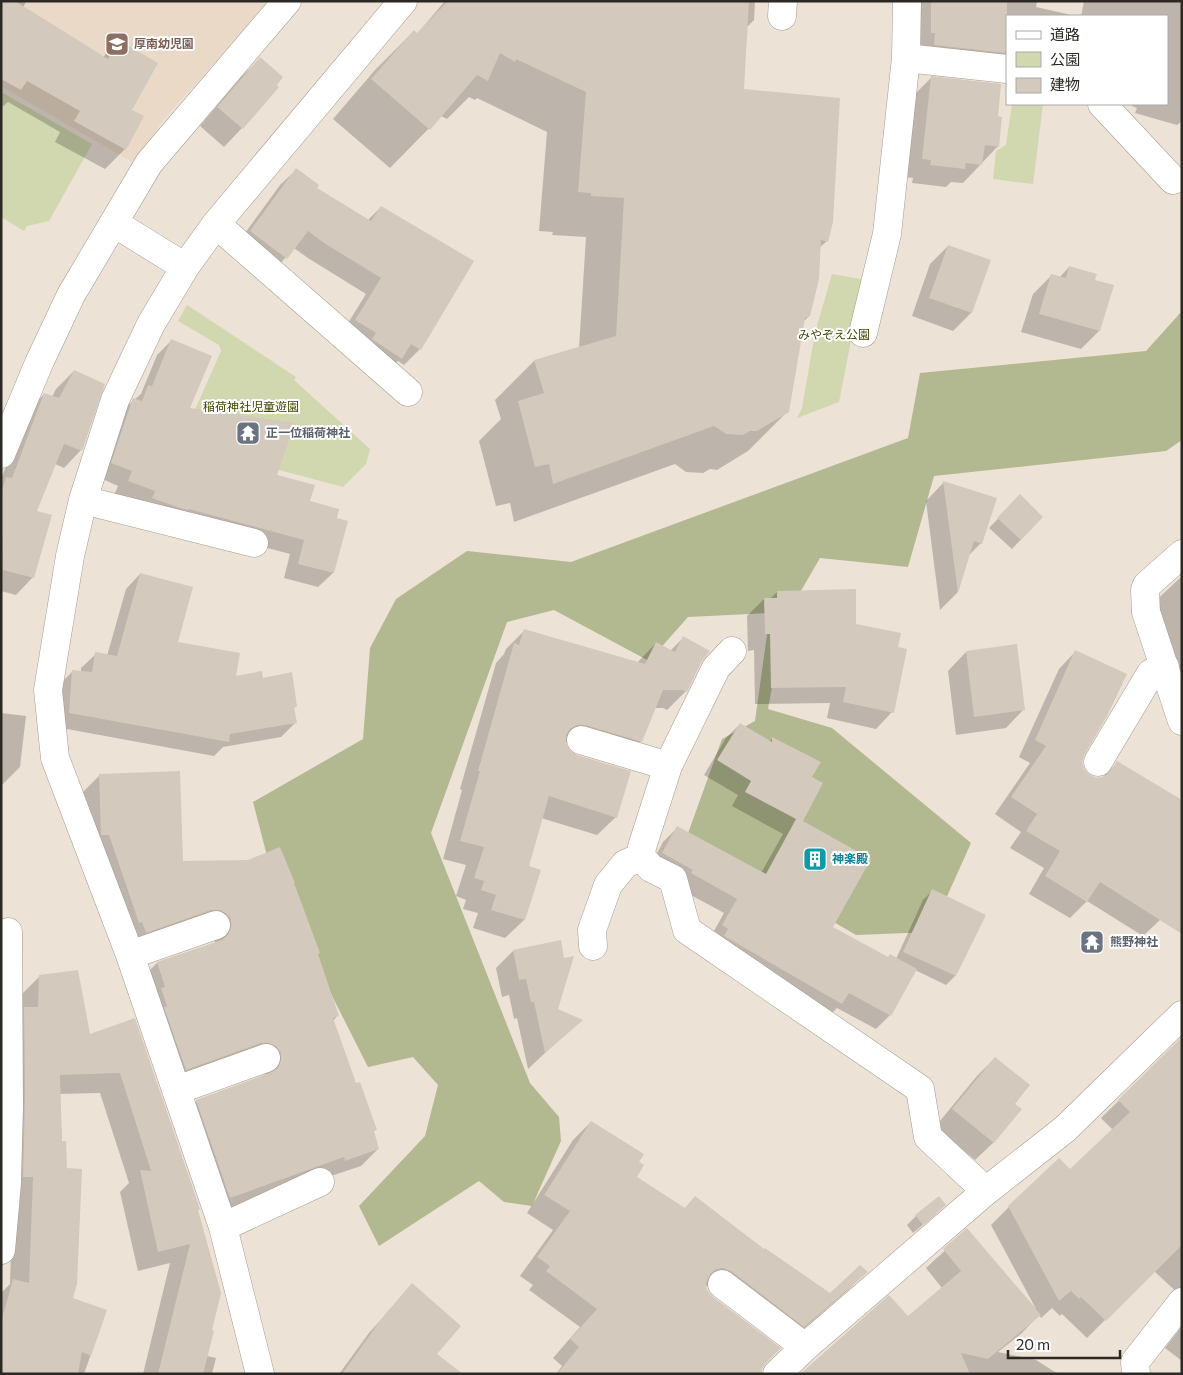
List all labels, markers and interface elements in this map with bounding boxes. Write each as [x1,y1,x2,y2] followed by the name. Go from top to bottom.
[1006,15,1168,105] legend
[1050,25,1080,43] text: 道路
[104,31,130,57] school or university icon: 厚南幼児園
[134,36,194,50] place label: 厚南幼児園
[1050,50,1080,68] text: 公園
[1050,75,1080,93] text: 建物
[798,327,870,341] park label: みやぞえ公園
[203,399,299,413] park label: 稲荷神社児童遊園
[235,420,261,446] temple icon: 正一位稲荷神社
[266,425,350,439] place label: 正一位稲荷神社
[802,846,828,872] building icon: 神楽殿
[832,851,868,865] place label: 神楽殿
[1079,929,1105,955] temple icon: 熊野神社
[1110,934,1158,948] place label: 熊野神社
[1008,1328,1120,1360] scale bar
[1016,1335,1050,1353] text: 20 m

